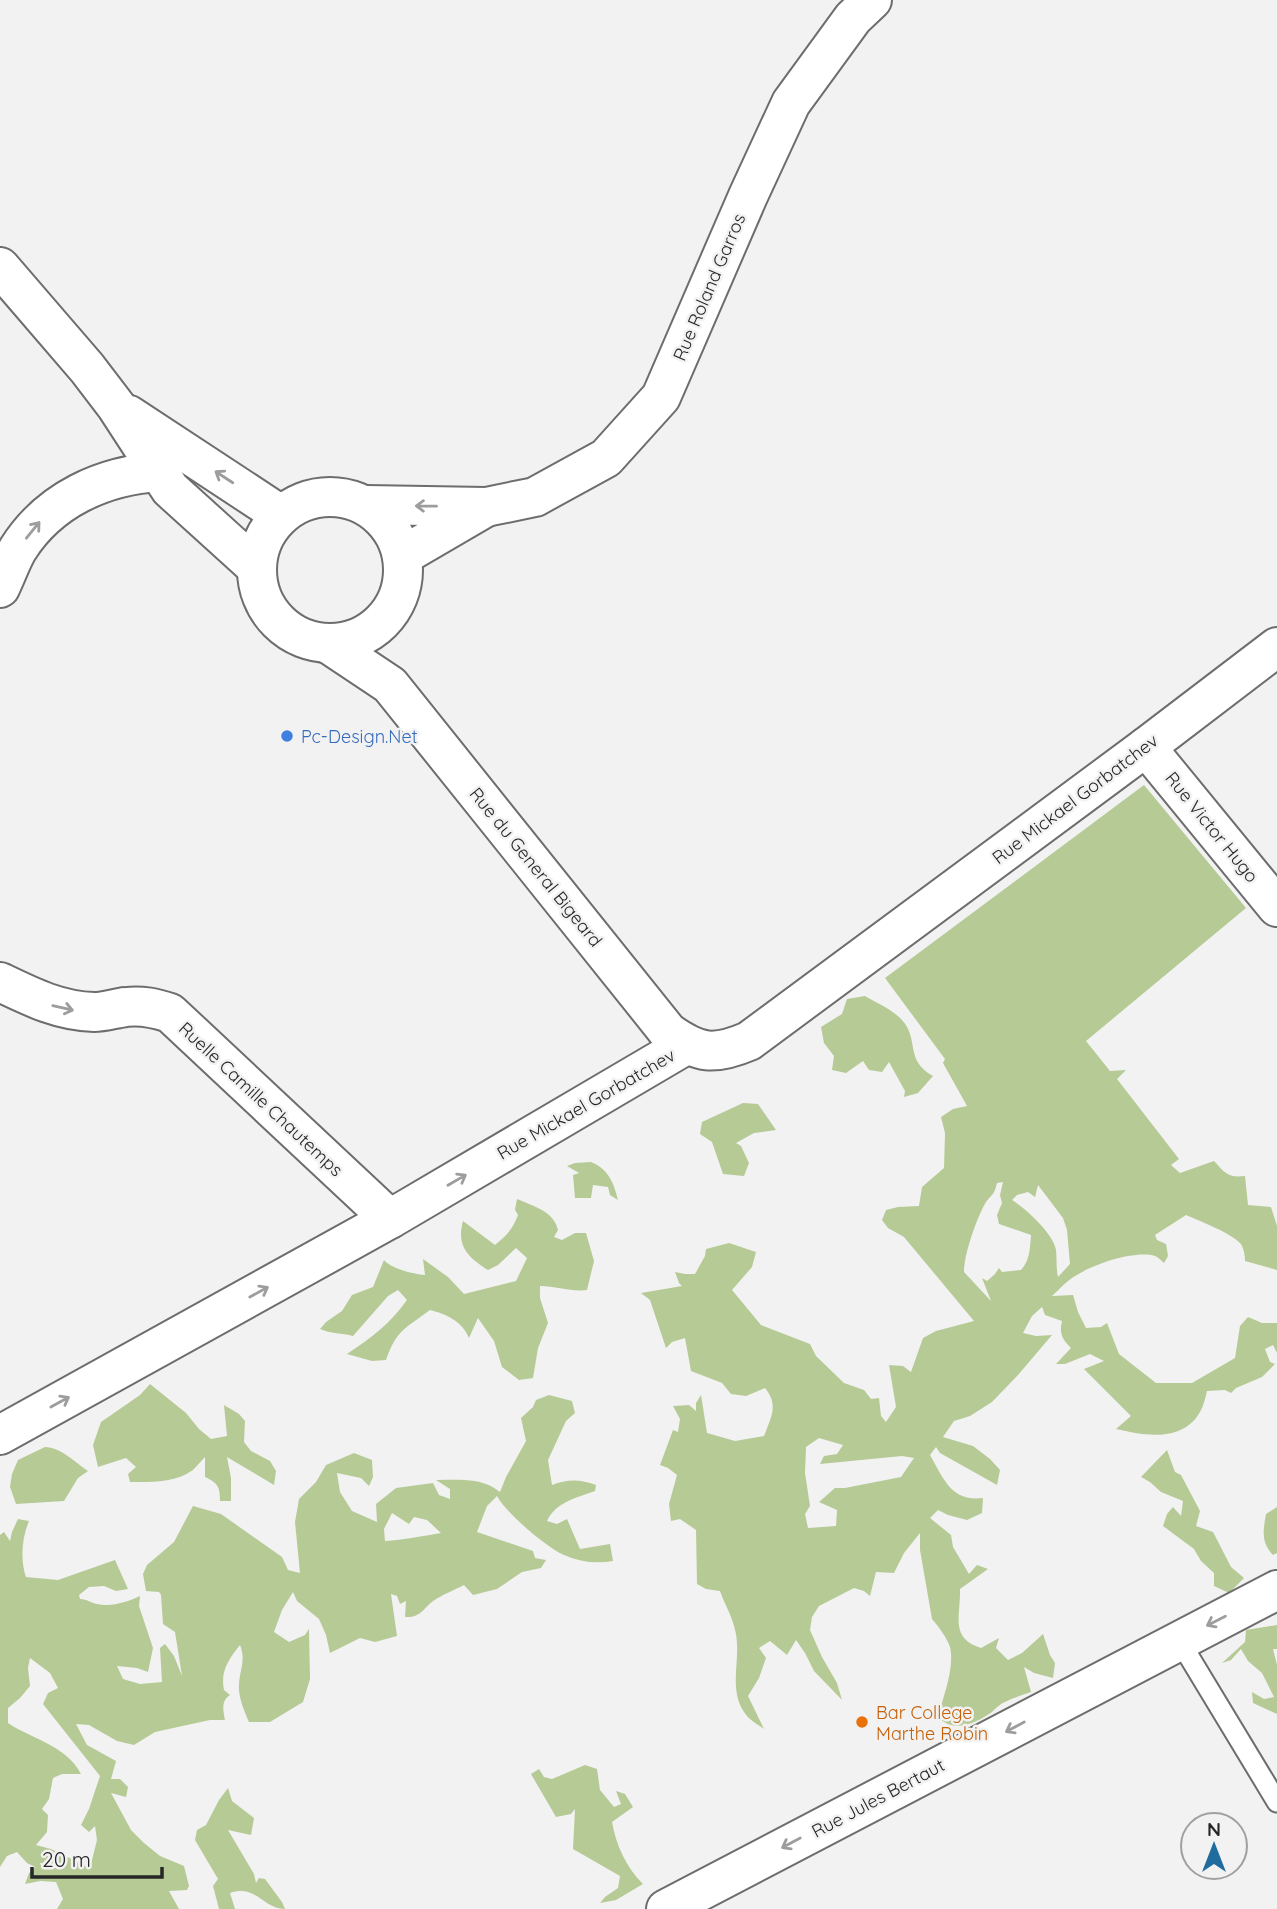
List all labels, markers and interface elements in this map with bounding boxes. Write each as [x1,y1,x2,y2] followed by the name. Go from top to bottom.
[668,210,750,364] street label: Rue Roland Garros
[215,470,234,484] one-way arrow
[415,499,438,513] one-way arrow
[26,521,41,539] one-way arrow
[301,725,418,748] place label: Pc-Design.Net
[279,728,295,744] marker: Pc-Design.Net
[987,729,1163,869] street label: Rue Mickael Gorbatchev
[1160,767,1264,887] street label: Rue Victor Hugo
[465,783,607,951] street label: Rue du General Bigeard
[51,1002,74,1015] one-way arrow
[174,1017,348,1181] street label: Ruelle Camille Chautemps
[493,1043,679,1165] street label: Rue Mickael Gorbatchev
[446,1172,466,1186] one-way arrow
[248,1285,268,1299] one-way arrow
[49,1395,69,1409] one-way arrow
[1206,1615,1227,1629] one-way arrow
[876,1701,988,1745] place label: Bar College Marthe Robin
[854,1714,870,1730] marker: Bar College Marthe Robin
[1005,1720,1025,1734] one-way arrow
[808,1753,948,1843] street label: Rue Jules Bertaut
[1179,1811,1249,1881] north arrow
[1207,1817,1221,1841] text: N
[32,1836,161,1880] scale bar
[781,1837,802,1851] one-way arrow
[42,1846,91,1872] text: 20 m

